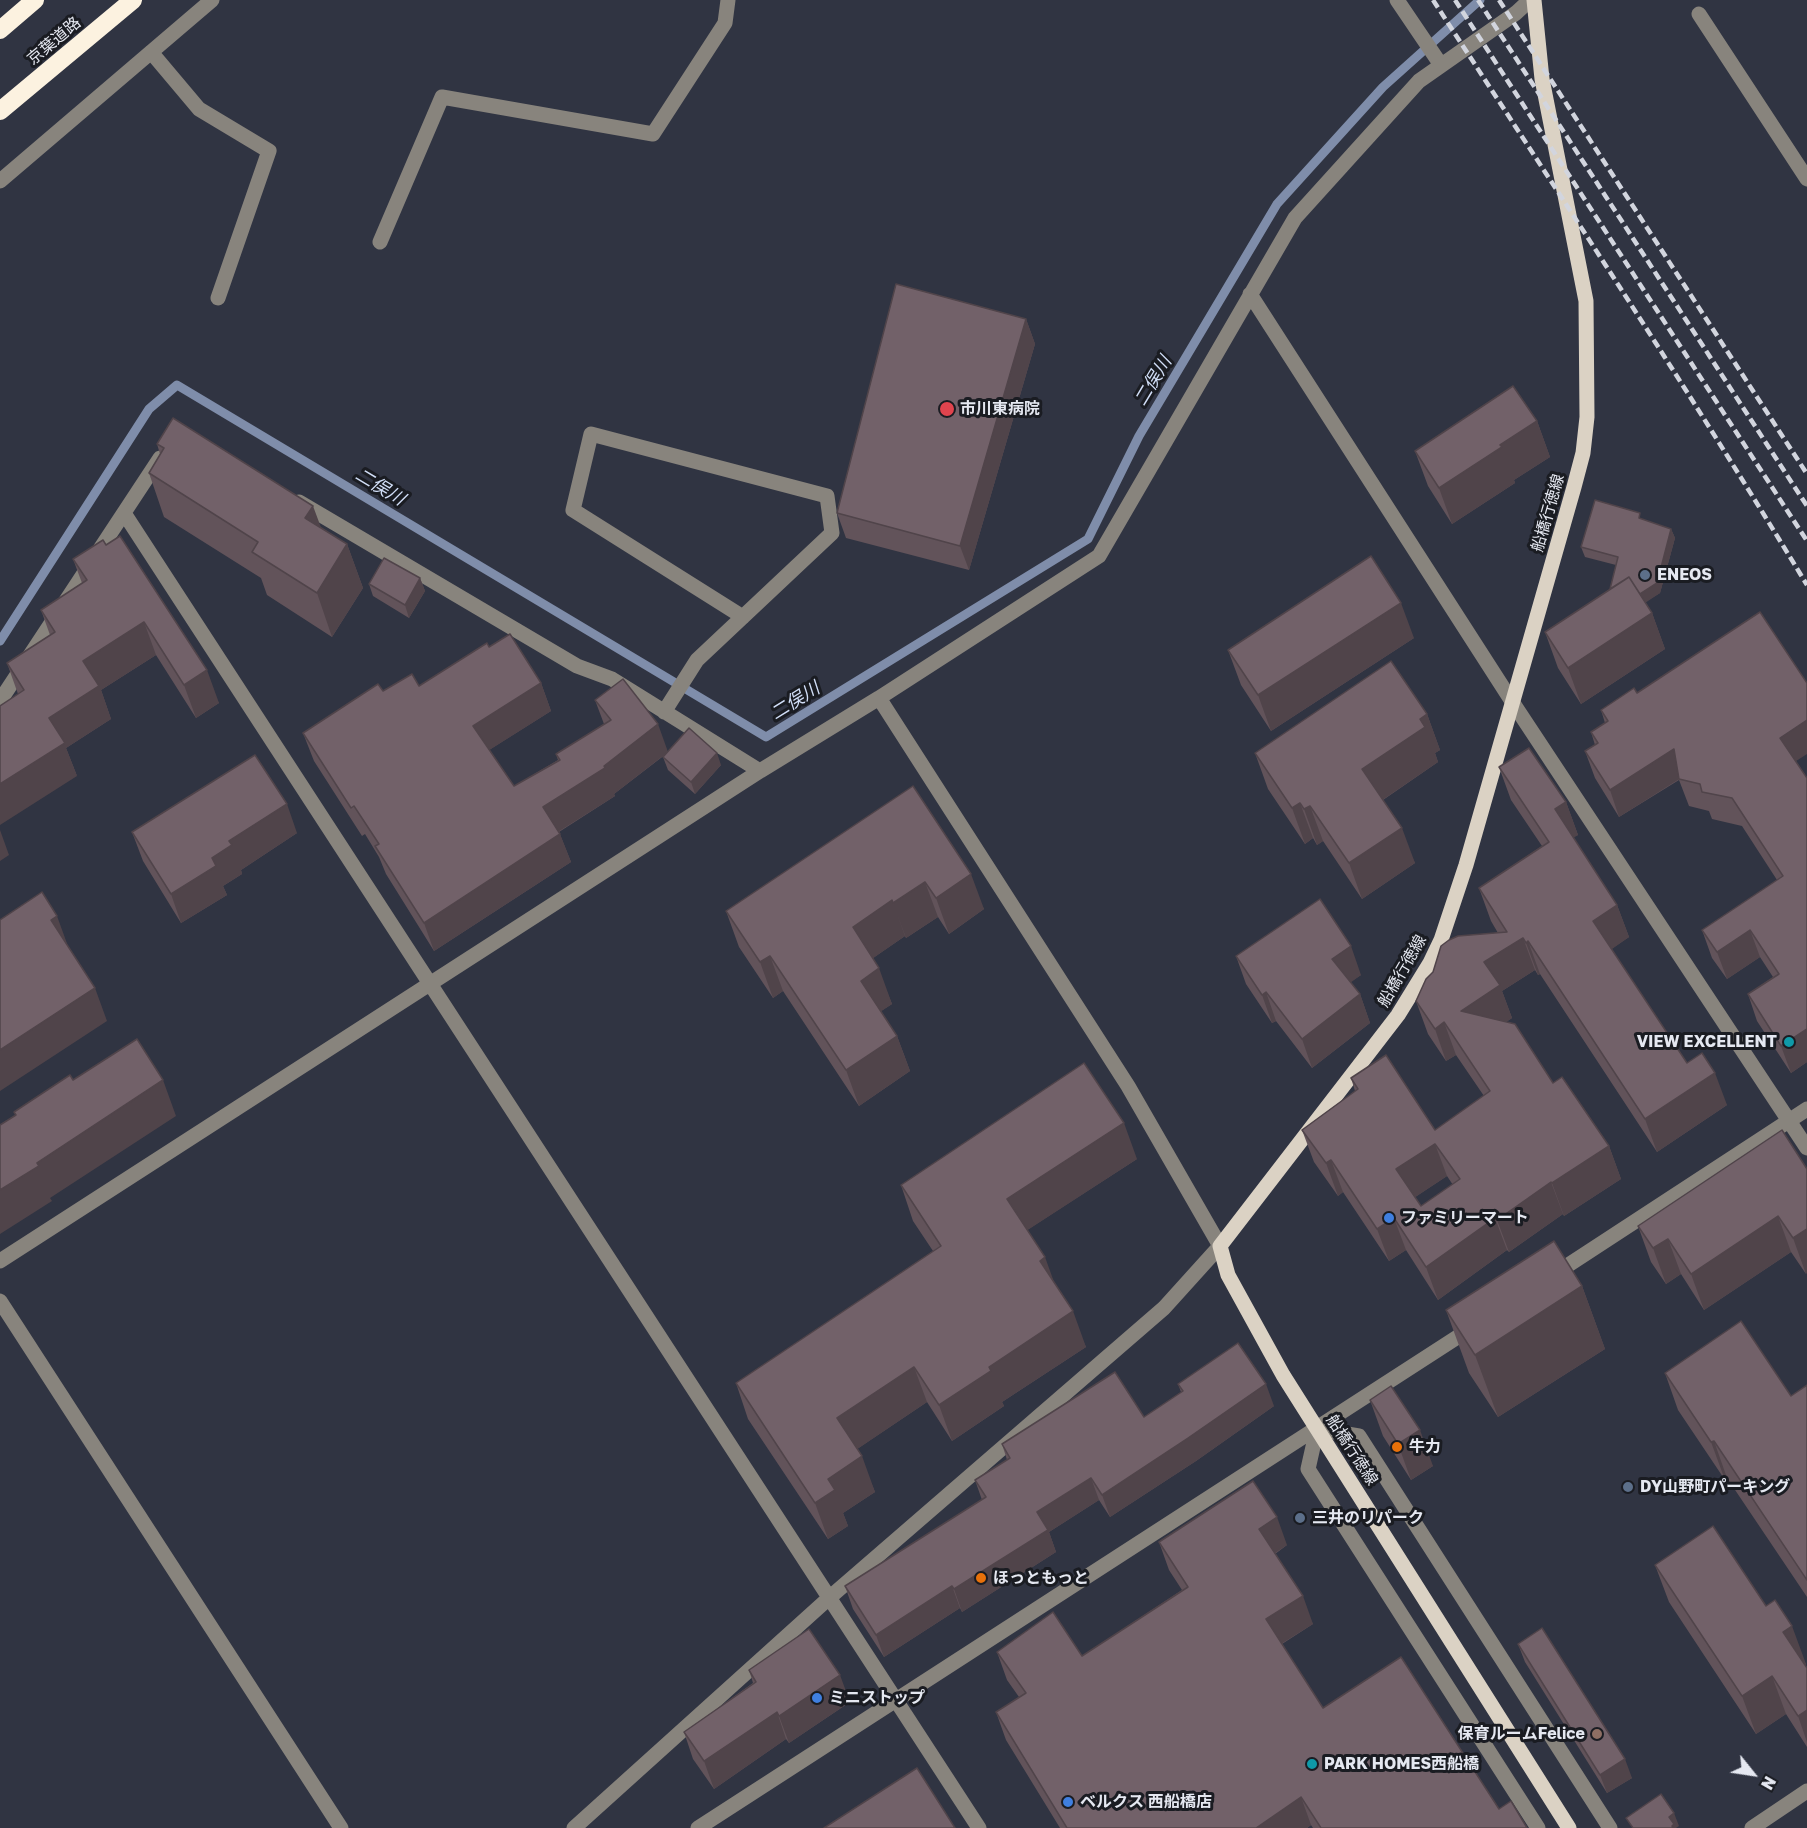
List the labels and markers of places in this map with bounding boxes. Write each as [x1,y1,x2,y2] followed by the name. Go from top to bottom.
[960,399,1040,419] place label: 市川東病院
[938,400,956,418] marker: 市川東病院
[1657,565,1712,585] place label: ENEOS
[1638,568,1652,582] marker: ENEOS
[1637,1032,1777,1052] place label: VIEW EXCELLENT
[1782,1035,1796,1049] marker: VIEW EXCELLENT
[1401,1208,1529,1228] place label: ファミリーマート
[1382,1211,1396,1225] marker: ファミリーマート
[1409,1437,1441,1457] place label: 牛力
[1390,1440,1404,1454] marker: 牛力
[1640,1477,1790,1497] place label: DY山野町パーキング
[1621,1480,1635,1494] marker: DY山野町パーキング
[1312,1508,1424,1528] place label: 三井のリパーク
[1293,1511,1307,1525] marker: 三井のリパーク
[993,1568,1089,1588] place label: ほっともっと
[974,1571,988,1585] marker: ほっともっと
[829,1688,925,1708] place label: ミニストップ
[810,1691,824,1705] marker: ミニストップ
[1458,1724,1585,1744] place label: 保育ルームFelice
[1590,1727,1604,1741] marker: 保育ルームFelice
[1324,1754,1479,1774] place label: PARK HOMES西船橋
[1305,1757,1319,1771] marker: PARK HOMES西船橋
[1080,1792,1212,1812] place label: ベルクス 西船橋店
[1061,1795,1075,1809] marker: ベルクス 西船橋店

